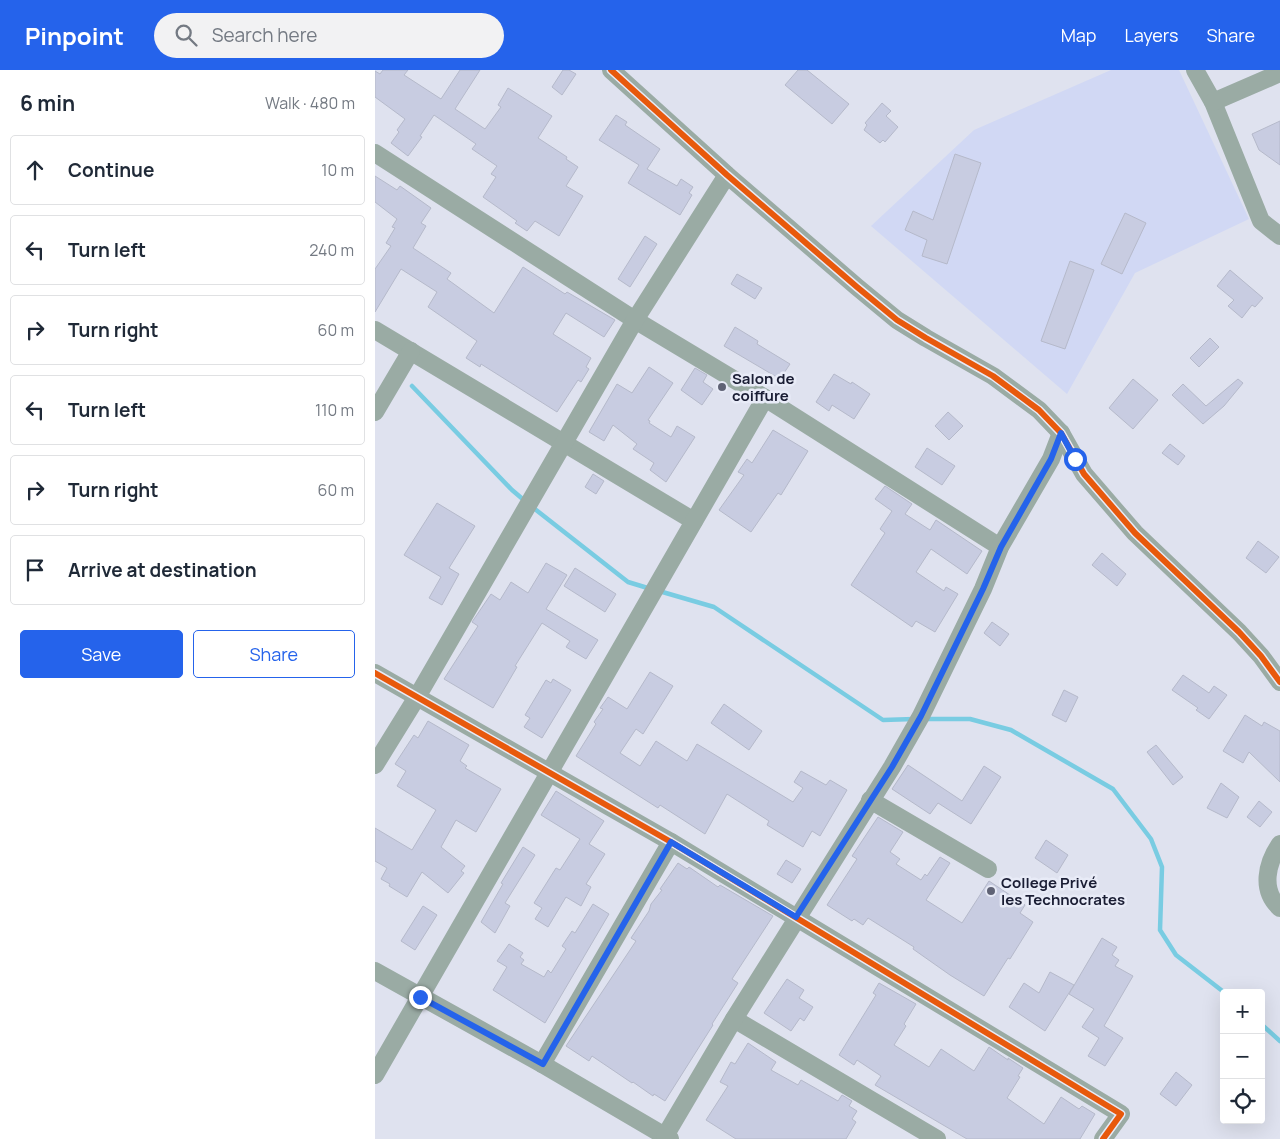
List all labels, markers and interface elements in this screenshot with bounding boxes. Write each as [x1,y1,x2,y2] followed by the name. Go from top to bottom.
[154,13,504,58] search box
[25,19,124,52] text: Pinpoint
[172,21,200,49] icon: search
[212,22,317,48] text: Search here
[1061,23,1096,47] text: Map
[1124,23,1178,47] text: Layers
[1206,23,1255,47] text: Share
[20,89,75,117] text: 6 min
[265,92,355,114] text: Walk · 480 m
[21,156,49,184] icon: ahead
[68,157,154,183] text: Continue
[321,159,354,181] text: 10 m
[21,236,49,264] icon: left
[68,237,146,263] text: Turn left
[309,239,354,261] text: 240 m
[21,316,49,344] icon: right
[68,317,158,343] text: Turn right
[318,319,354,341] text: 60 m
[732,368,795,406] place label: Salon de coiffure
[716,381,728,393] marker: Salon de coiffure
[21,396,49,424] icon: left
[68,397,146,423] text: Turn left
[315,399,354,421] text: 110 m
[1064,448,1087,471] route start
[21,476,49,504] icon: right
[68,477,158,503] text: Turn right
[318,479,354,501] text: 60 m
[21,556,49,584] icon: arrive
[68,557,257,583] text: Arrive at destination
[20,630,183,678] button: Save
[193,630,355,678] button: Share
[1001,872,1125,910] place label: College Privé les Technocrates
[985,885,997,897] marker: College Privé les Technocrates
[409,986,432,1009] route end
[1220,989,1265,1124] map controls
[1220,989,1265,1034] button: +
[1220,1034,1265,1079] button: −
[1220,1079,1265,1124] button: locate

